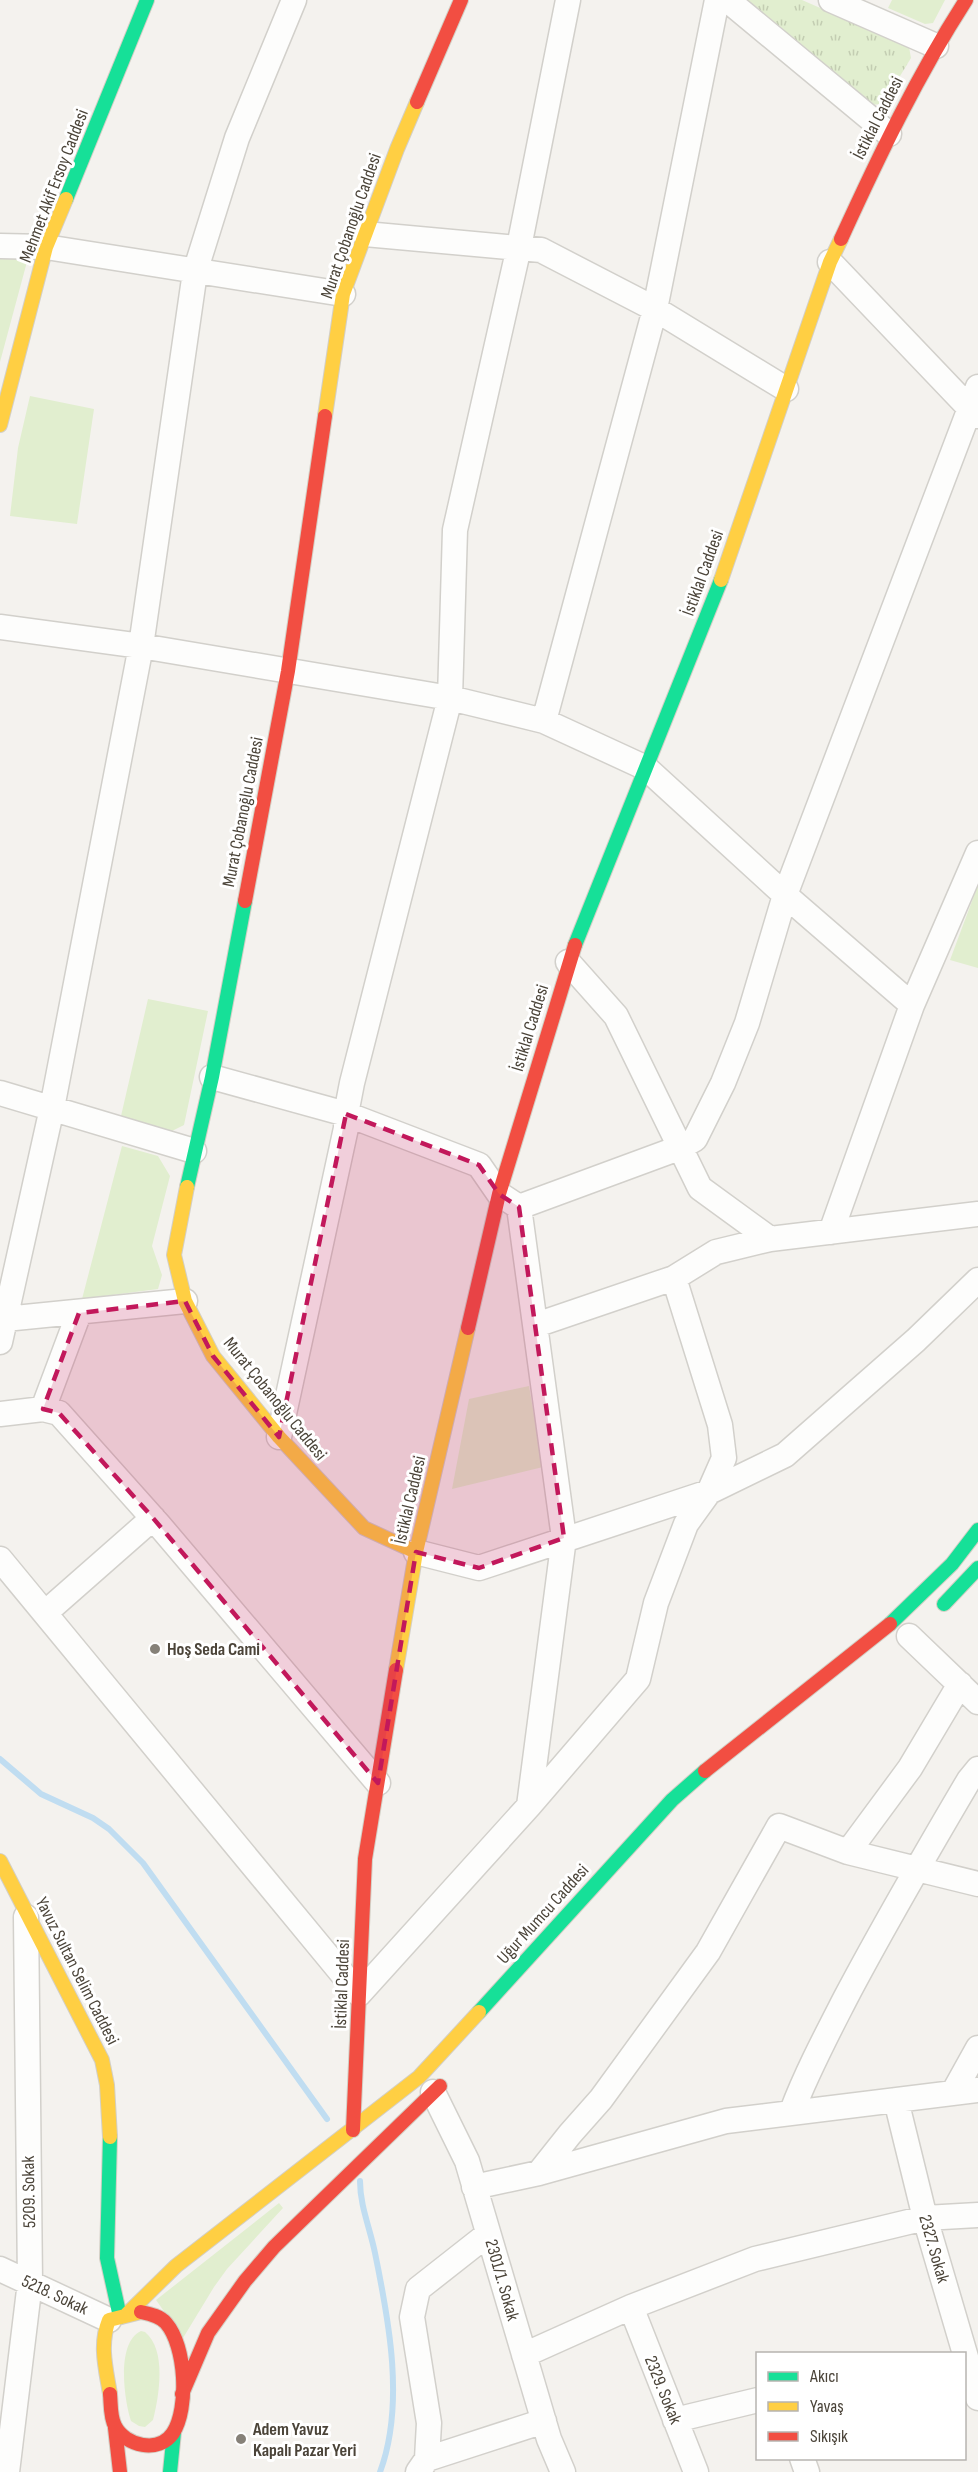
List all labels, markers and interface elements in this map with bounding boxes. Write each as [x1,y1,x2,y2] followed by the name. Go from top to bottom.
[848,73,908,163] street label: İstiklal Caddesi
[15,106,93,266] street label: Mehmet Akif Ersoy Caddesi
[316,151,386,301] street label: Murat Çobanoğlu Caddesi
[678,527,728,619] street label: İstiklal Caddesi
[218,735,268,889] street label: Murat Çobanoğlu Caddesi
[507,982,553,1074] street label: İstiklal Caddesi
[219,1333,331,1465] street label: Murat Çobanoğlu Caddesi
[390,1454,430,1546] street label: İstiklal Caddesi
[167,1639,260,1660] place label: Hoş Seda Cami
[148,1642,162,1656] marker: Hoş Seda Cami
[493,1860,593,1968] street label: Uğur Mumcu Caddesi
[31,1894,123,2048] street label: Yavuz Sultan Selim Caddesi
[330,1939,354,2029] street label: İstiklal Caddesi
[18,2156,40,2228] street label: 5209. Sokak
[914,2212,954,2286] street label: 2327. Sokak
[480,2237,524,2323] street label: 2301/1. Sokak
[18,2271,92,2320] street label: 5218. Sokak
[756,2352,966,2460] legend
[640,2353,686,2427] street label: 2329. Sokak
[809,2366,839,2387] text: Akıcı
[810,2396,844,2417] text: Yavaş
[252,2419,356,2461] place label: Adem Yavuz Kapalı Pazar Yeri
[810,2426,848,2447] text: Sıkışık
[234,2432,248,2446] marker: Adem Yavuz Kapalı Pazar Yeri

